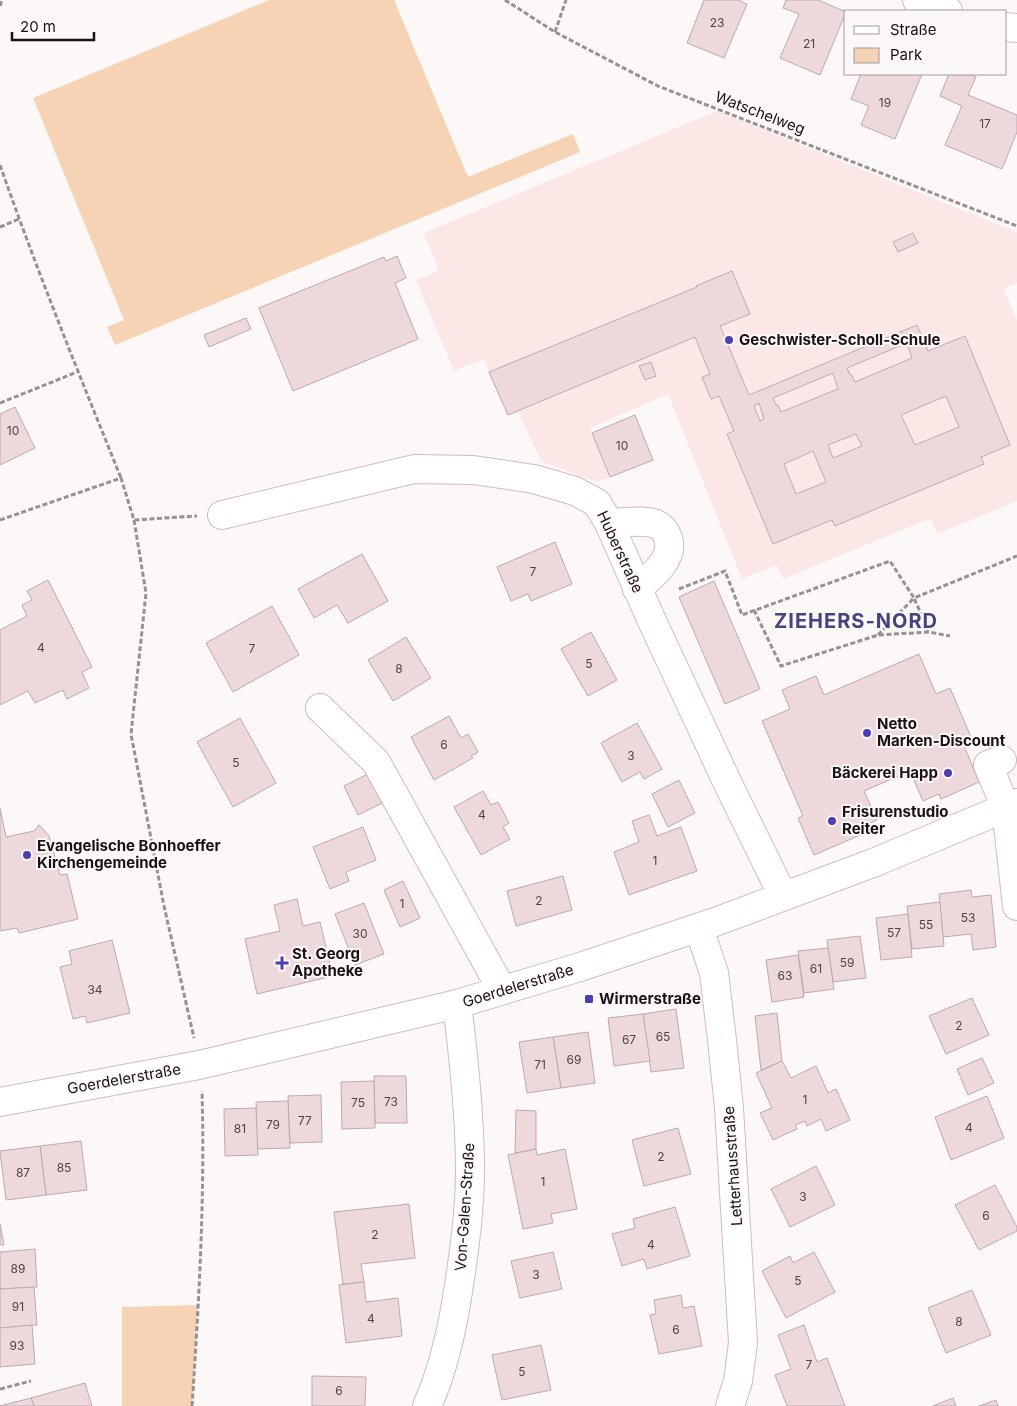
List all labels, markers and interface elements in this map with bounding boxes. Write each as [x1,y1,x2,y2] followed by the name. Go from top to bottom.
[12,10,95,42] scale bar
[844,10,1007,75] legend
[710,15,724,30] house number: 23
[20,17,56,36] text: 20 m
[890,20,937,39] text: Straße
[803,36,815,51] house number: 21
[890,45,923,64] text: Park
[712,87,808,138] street label: Watschelweg
[879,95,891,110] house number: 19
[979,116,991,131] house number: 17
[739,330,941,349] place label: Geschwister-Scholl-Schule
[723,334,735,346] marker: Geschwister-Scholl-Schule
[7,423,19,438] house number: 10
[616,438,628,453] house number: 10
[593,508,648,596] street label: Huberstraße
[530,564,537,579] house number: 7
[774,609,938,633] district label: ZIEHERS-NORD
[37,640,45,655] house number: 4
[249,641,256,656] house number: 7
[585,656,593,671] house number: 5
[395,661,403,676] house number: 8
[877,714,1006,750] place label: Netto Marken-Discount
[861,727,873,739] marker: Netto Marken-Discount
[440,737,448,752] house number: 6
[627,748,635,763] house number: 3
[232,755,240,770] house number: 5
[832,763,938,782] place label: Bäckerei Happ
[942,767,954,779] marker: Bäckerei Happ
[842,802,949,838] place label: Frisurenstudio Reiter
[478,807,486,822] house number: 4
[826,815,838,827] marker: Frisurenstudio Reiter
[37,836,221,872] place label: Evangelische Bonhoeffer Kirchengemeinde
[21,849,33,861] marker: Evangelische Bonhoeffer Kirchengemeinde
[653,853,657,868] house number: 1
[535,893,543,908] house number: 2
[400,896,404,911] house number: 1
[961,910,975,925] house number: 53
[919,917,933,932] house number: 55
[887,925,901,940] house number: 57
[353,926,367,941] house number: 30
[292,944,363,980] place label: St. Georg Apotheke
[840,955,854,970] house number: 59
[276,957,288,969] marker: St. Georg Apotheke
[460,960,576,1011] street label: Goerdelerstraße
[810,961,822,976] house number: 61
[778,968,792,983] house number: 63
[87,982,103,997] house number: 34
[599,989,701,1008] place label: Wirmerstraße
[583,993,595,1005] marker: Wirmerstraße
[955,1018,963,1033] house number: 2
[656,1029,670,1044] house number: 65
[622,1032,636,1047] house number: 67
[567,1052,581,1067] house number: 69
[534,1057,546,1072] house number: 71
[66,1059,182,1098] street label: Goerdelerstraße
[803,1092,807,1107] house number: 1
[384,1094,398,1109] house number: 73
[351,1095,365,1110] house number: 75
[719,1105,746,1227] street label: Letterhausstraße
[298,1113,312,1128] house number: 77
[266,1117,280,1132] house number: 79
[965,1120,973,1135] house number: 4
[234,1121,246,1136] house number: 81
[451,1142,478,1272] street label: Von-Galen-Straße
[657,1149,665,1164] house number: 2
[57,1160,71,1175] house number: 85
[16,1165,30,1180] house number: 87
[541,1174,545,1189] house number: 1
[799,1189,807,1204] house number: 3
[982,1208,990,1223] house number: 6
[371,1227,379,1242] house number: 2
[647,1237,655,1252] house number: 4
[11,1261,25,1276] house number: 89
[532,1267,540,1282] house number: 3
[794,1273,802,1288] house number: 5
[12,1299,24,1314] house number: 91
[367,1311,375,1326] house number: 4
[955,1314,963,1329] house number: 8
[672,1322,680,1337] house number: 6
[10,1338,24,1353] house number: 93
[806,1357,813,1372] house number: 7
[518,1364,526,1379] house number: 5
[335,1383,343,1398] house number: 6

